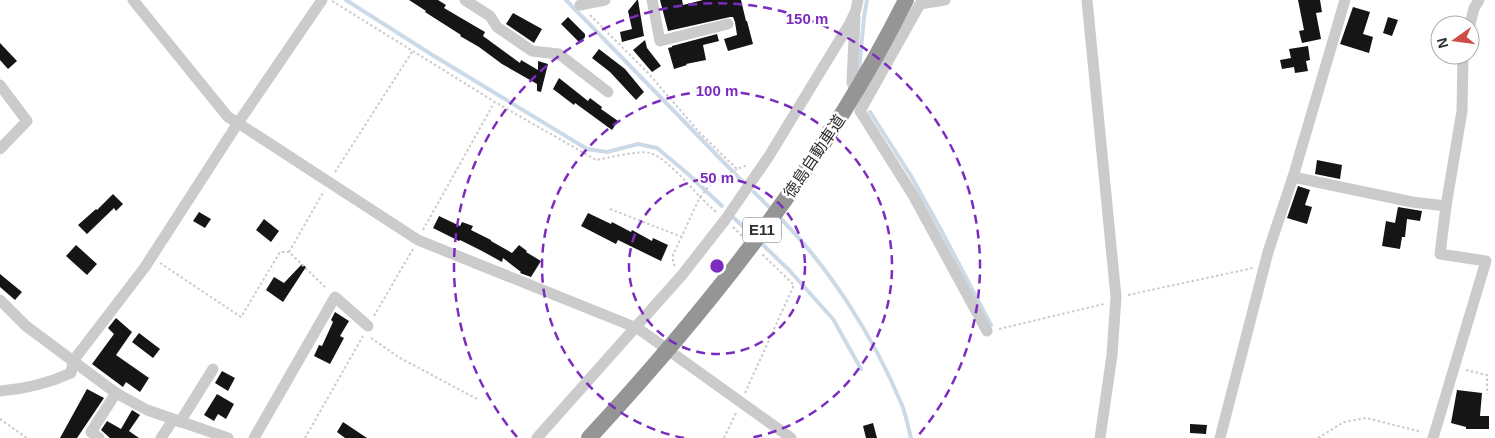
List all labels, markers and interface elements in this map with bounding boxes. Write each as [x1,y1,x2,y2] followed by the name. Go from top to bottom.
[786,10,828,27] text: 150 m
[1430,15,1480,65] north arrow
[1433,36,1451,50] text: N
[696,82,738,99] text: 100 m
[781,112,848,201] street label: 徳島自動車道
[700,169,734,186] text: 50 m
[743,218,781,242] road number: E11
[708,257,726,275] centre of rings

